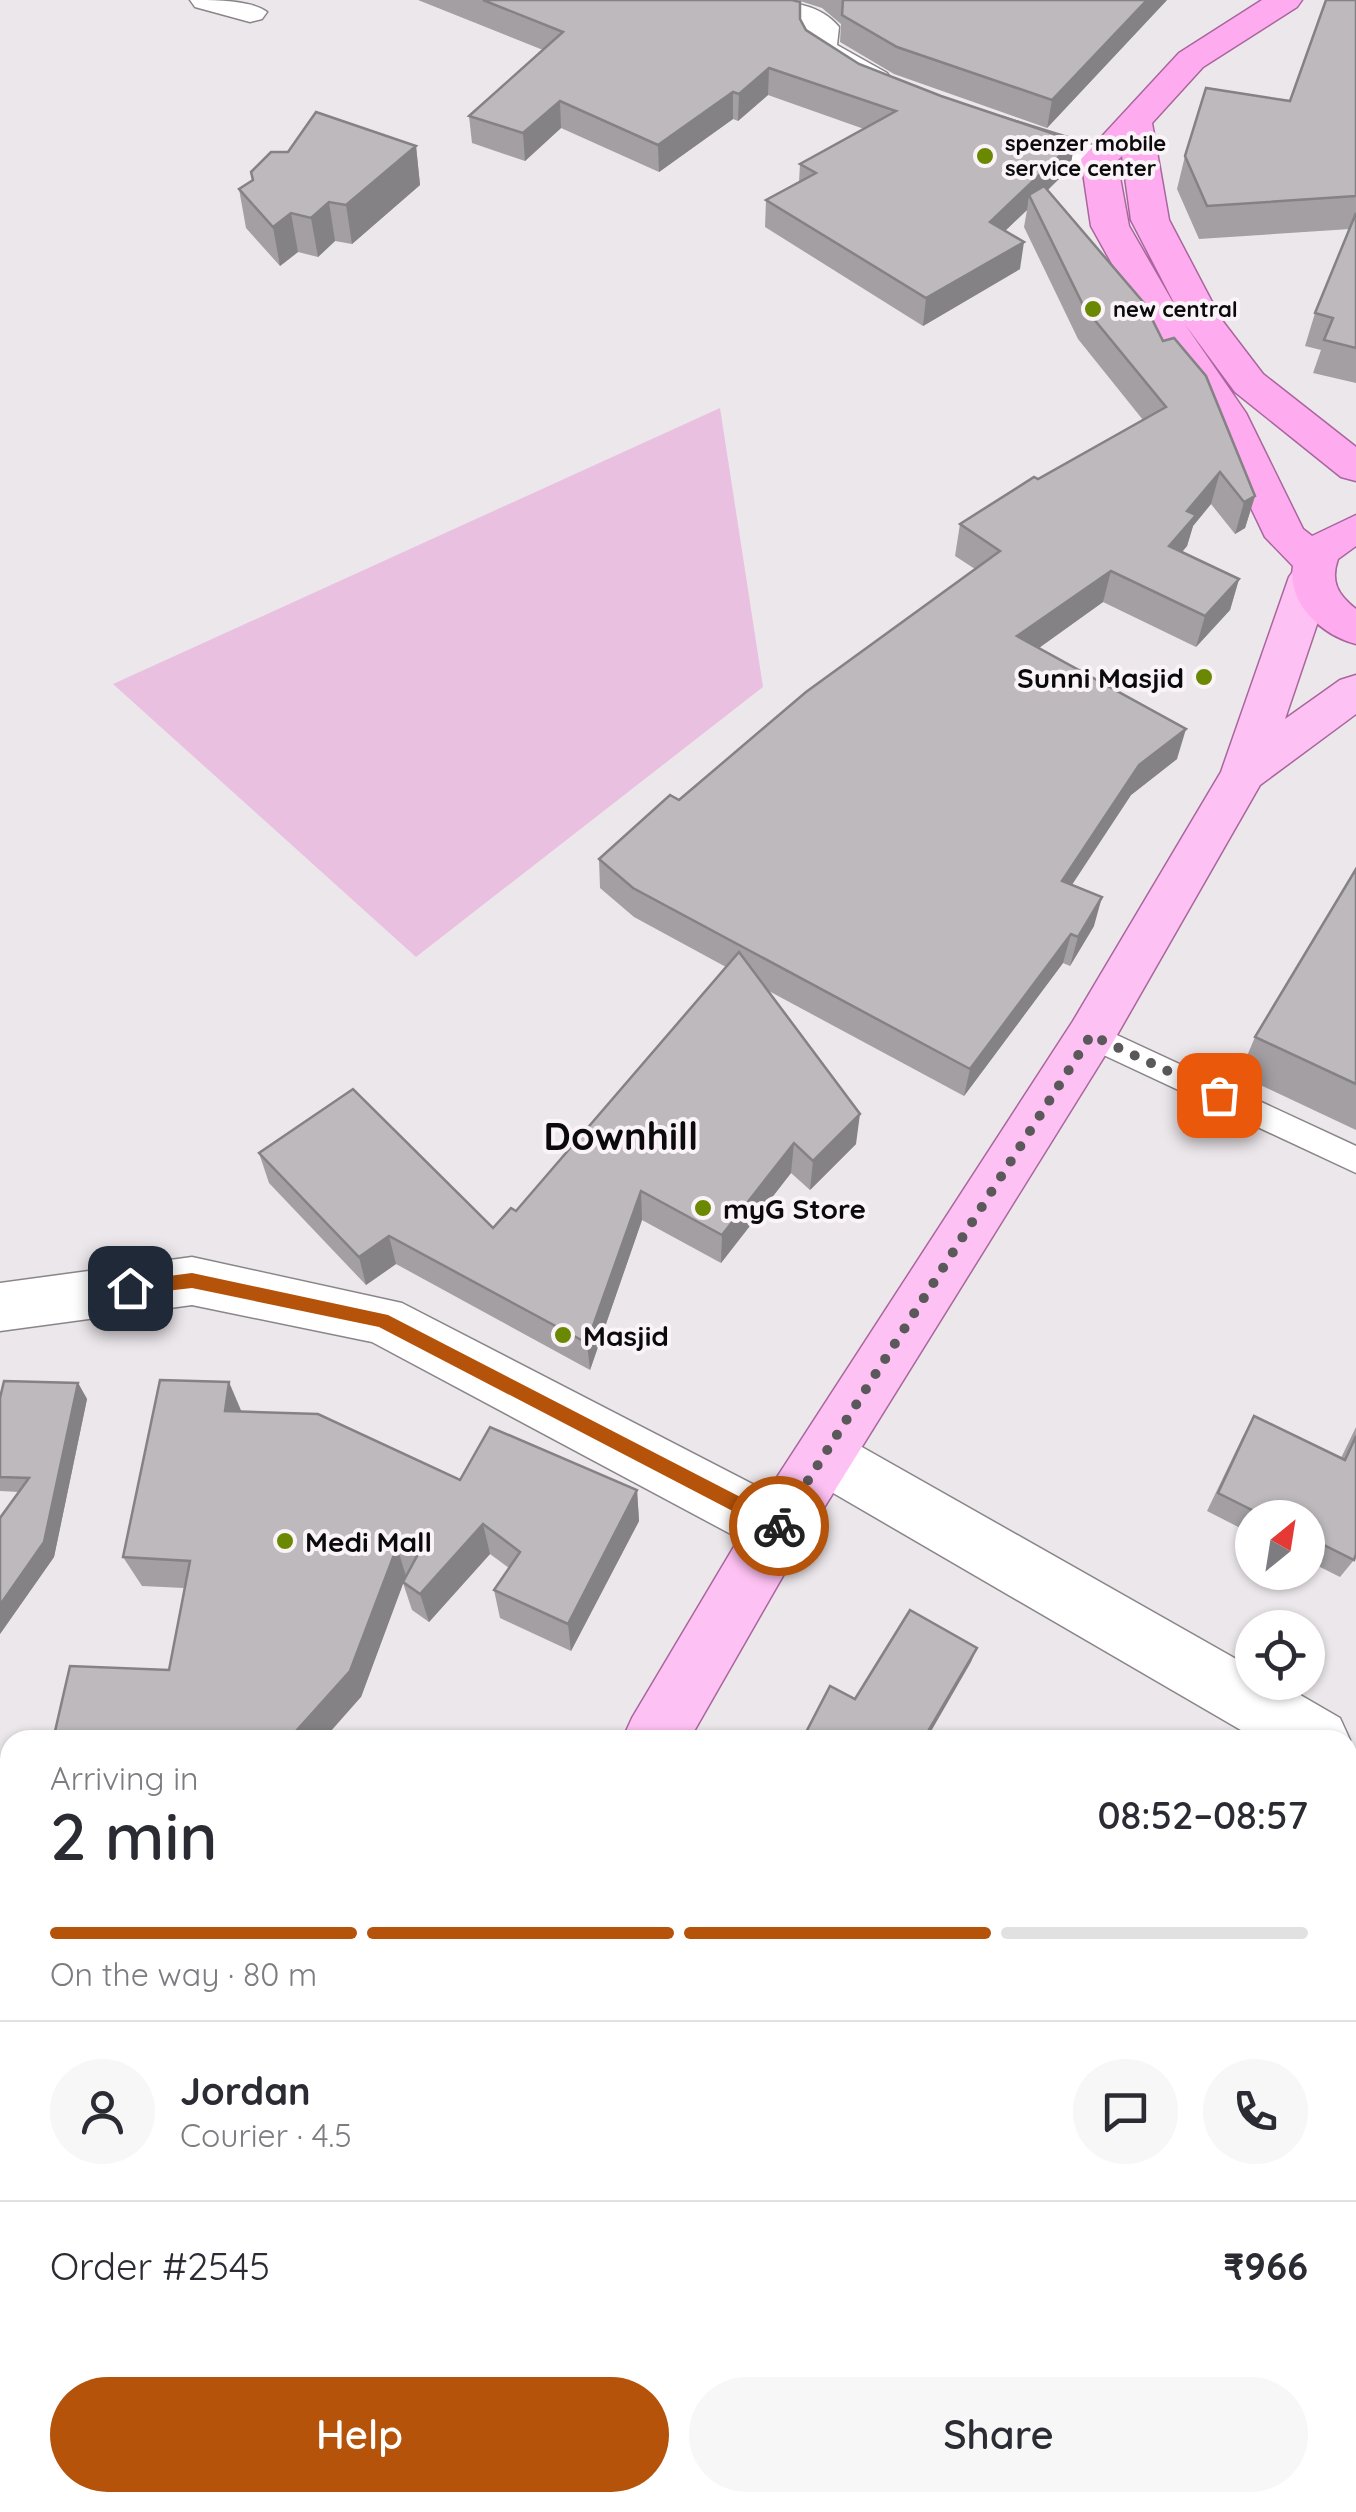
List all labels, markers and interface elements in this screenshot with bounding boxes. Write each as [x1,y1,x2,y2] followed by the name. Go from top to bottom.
[1005,129,1166,182] place label: spenzer mobile service center
[974,145,996,167] marker: spenzer mobile service center
[1113,295,1238,323] place label: new central
[1082,298,1104,320] marker: new central
[1017,660,1184,695] place label: Sunni Masjid
[1193,666,1215,688] marker: Sunni Masjid
[1177,1053,1262,1138] pin
[1192,1068,1247,1123] icon: bag
[544,1112,698,1160] district label: Downhill
[723,1191,866,1226] place label: myG Store
[692,1197,714,1219] marker: myG Store
[88,1246,173,1331] pin
[103,1261,158,1316] icon: home
[583,1318,669,1353] place label: Masjid
[552,1324,574,1346] marker: Masjid
[729,1476,829,1576] courier
[752,1499,807,1554] icon: bike
[1235,1500,1325,1590] north arrow
[1235,1500,1325,1700] map controls
[305,1524,432,1559] place label: Medi Mall
[274,1530,296,1552] marker: Medi Mall
[1235,1610,1325,1700] button: locate
[50,1758,199,1798] text: Arriving in
[1097,1791,1308,1839] text: 08:52–08:57
[50,1795,218,1876] text: 2 min
[50,1954,317,1994] text: On the way · 80 m
[50,2059,155,2164] button: person
[1073,2059,1178,2164] button: chat
[1203,2059,1308,2164] button: phone
[180,2067,311,2115] text: Jordan
[180,2115,352,2155] text: Courier · 4.5
[50,2242,270,2290] text: Order #2545
[1223,2242,1308,2290] text: ₹966
[50,2377,669,2492] button: Help
[689,2377,1308,2492] button: Share

